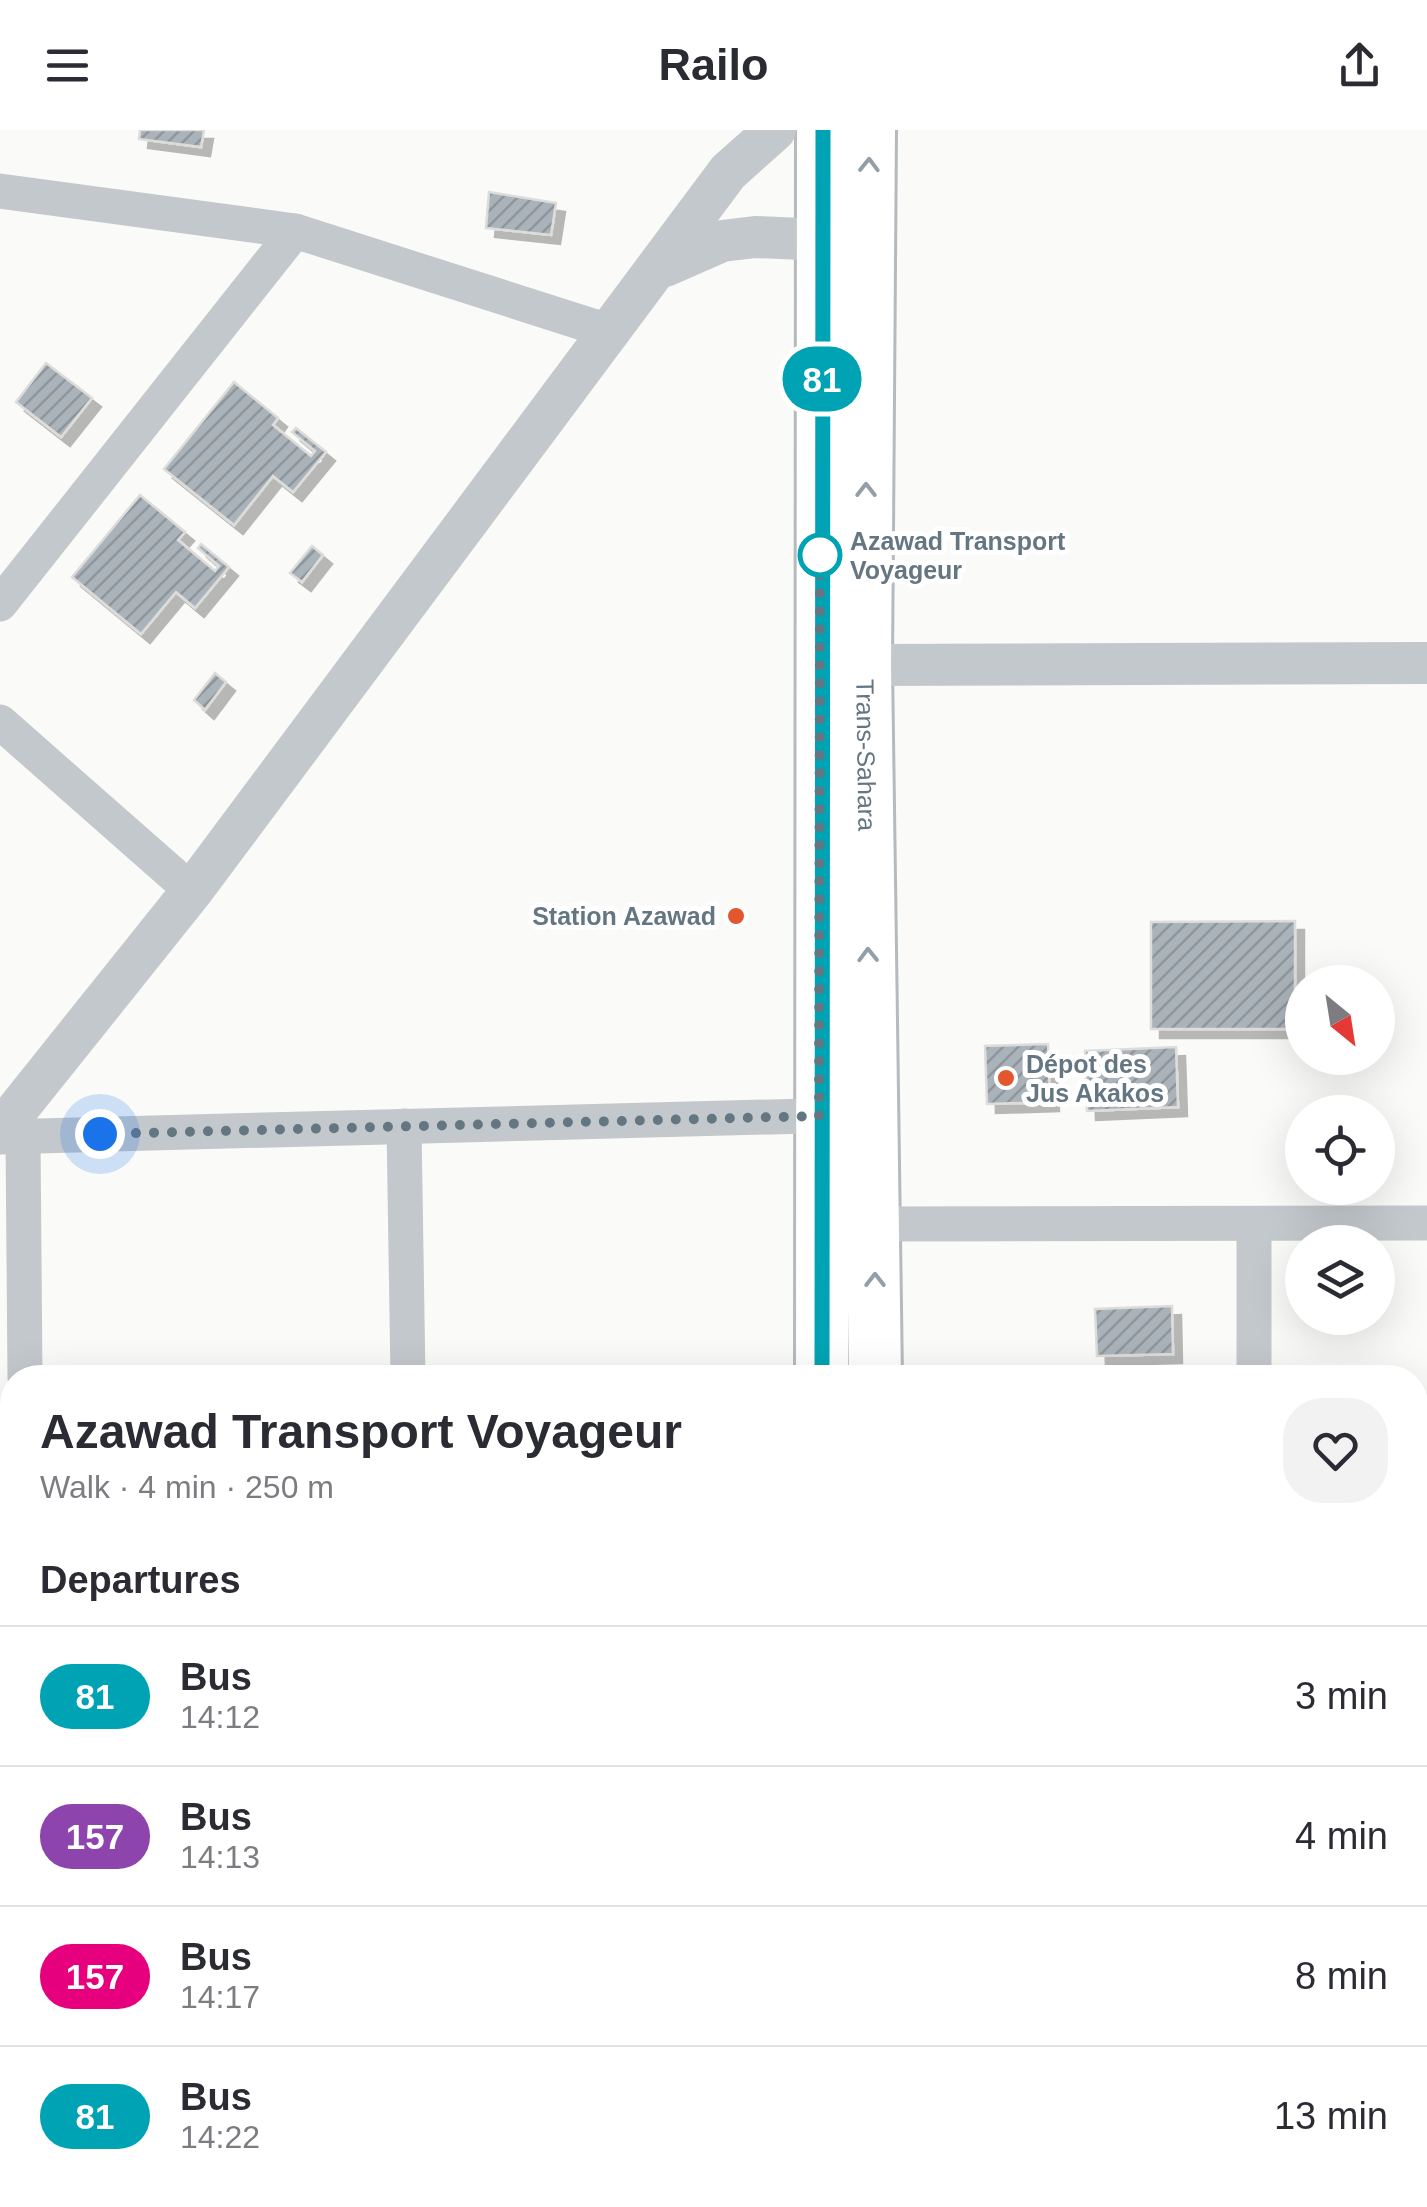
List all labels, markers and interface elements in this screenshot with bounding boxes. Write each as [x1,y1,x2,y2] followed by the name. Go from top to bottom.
[40,38,95,93] icon: menu
[1332,38,1387,93] icon: share
[658,39,769,90] text: Railo
[858,157,879,173] one-way arrow
[777,346,867,412] line badge: 81
[803,360,841,399] text: 81
[855,482,877,498] one-way arrow
[850,527,1066,584] place label: Azawad Transport Voyageur
[799,534,841,576] marker: Azawad Transport Voyageur
[851,679,881,831] street label: Trans-Sahara
[532,902,716,930] place label: Station Azawad
[725,905,747,927] marker: Station Azawad
[857,947,879,962] one-way arrow
[1285,965,1395,1075] north arrow
[1285,965,1395,1335] map controls
[1026,1050,1164,1107] place label: Dépot des Jus Akakos
[995,1067,1017,1089] marker: Dépot des Jus Akakos
[1285,1095,1395,1205] button: locate
[75,1109,125,1159] your location
[1285,1225,1395,1335] button: layers
[864,1272,886,1288] one-way arrow
[1283,1398,1388,1503] button: heart
[40,1405,682,1458] text: Azawad Transport Voyageur
[40,1469,334,1505] text: Walk · 4 min · 250 m
[40,1559,241,1601] text: Departures
[180,1656,252,1698] text: Bus
[1295,1675,1388,1717] text: 3 min
[76,1677,114,1716] text: 81
[180,1699,260,1735] text: 14:12
[180,1796,252,1838] text: Bus
[1295,1815,1388,1857] text: 4 min
[66,1817,124,1856] text: 157
[180,1839,260,1875] text: 14:13
[180,1936,252,1978] text: Bus
[1295,1955,1388,1997] text: 8 min
[66,1957,124,1996] text: 157
[180,1979,260,2015] text: 14:17
[180,2076,252,2118] text: Bus
[1274,2095,1388,2137] text: 13 min
[76,2097,114,2136] text: 81
[180,2119,260,2155] text: 14:22

